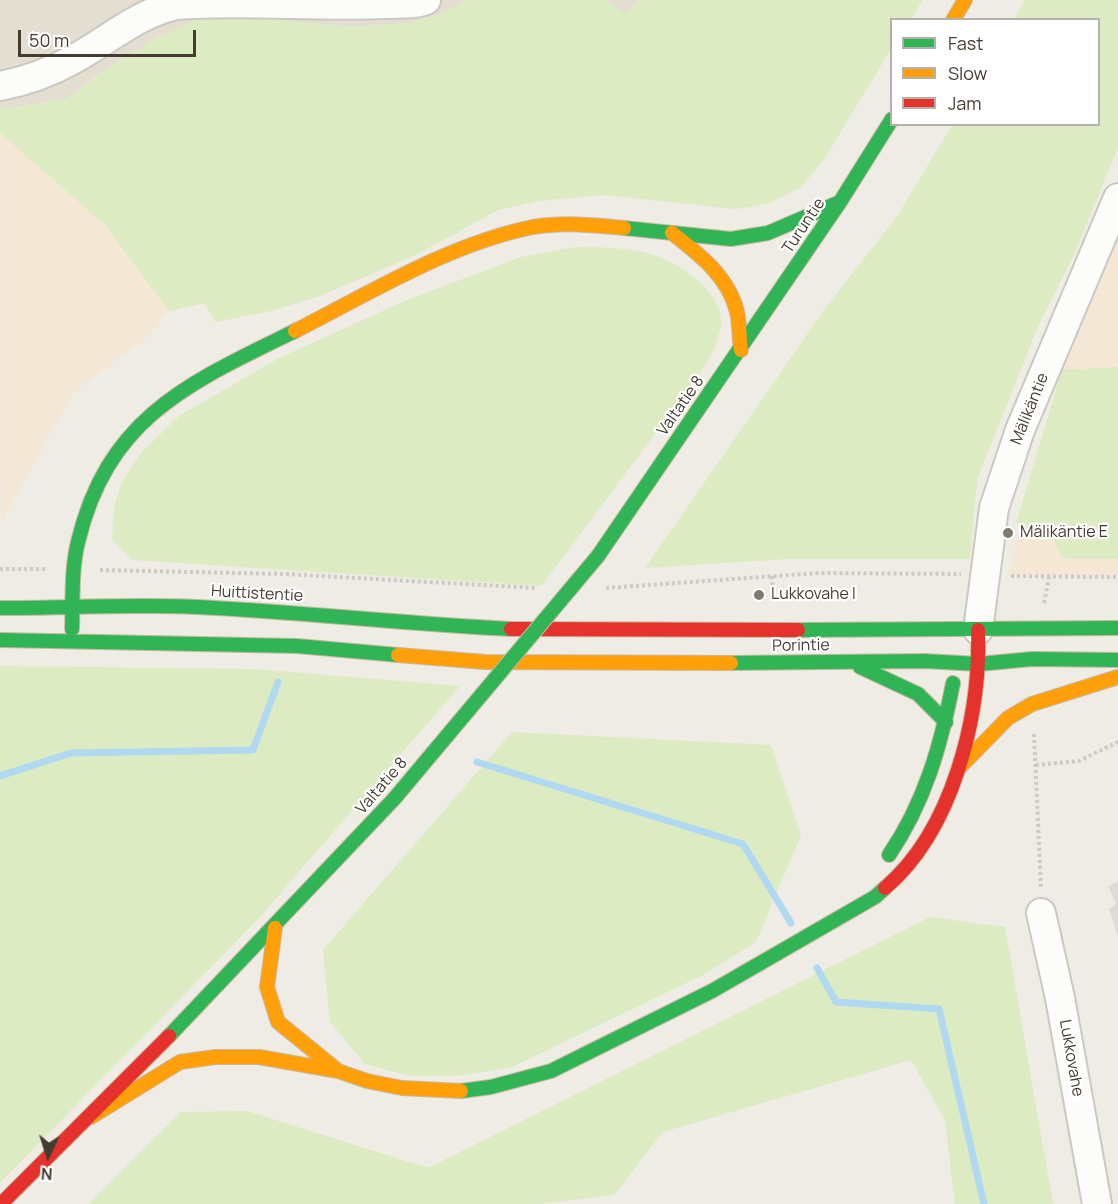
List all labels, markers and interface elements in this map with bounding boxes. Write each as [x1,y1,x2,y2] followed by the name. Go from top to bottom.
[21,18,200,56] scale bar
[890,18,1100,126] legend
[29,28,69,52] text: 50 m
[948,31,983,55] text: Fast
[948,61,987,85] text: Slow
[948,91,982,115] text: Jam
[779,195,829,257] street label: Turuntie
[1007,370,1053,448] street label: Mälikäntie
[653,372,709,440] street label: Valtatie 8
[1020,523,1108,543] place label: Mälikäntie E
[1001,526,1015,540] marker: Mälikäntie E
[210,582,304,606] street label: Huittistentie
[771,585,856,605] place label: Lukkovahe I
[752,588,766,602] marker: Lukkovahe I
[772,636,830,656] street label: Porintie
[352,754,412,818] street label: Valtatie 8
[1055,1018,1087,1098] street label: Lukkovahe
[18,1126,78,1186] north arrow
[40,1163,53,1185] text: N

